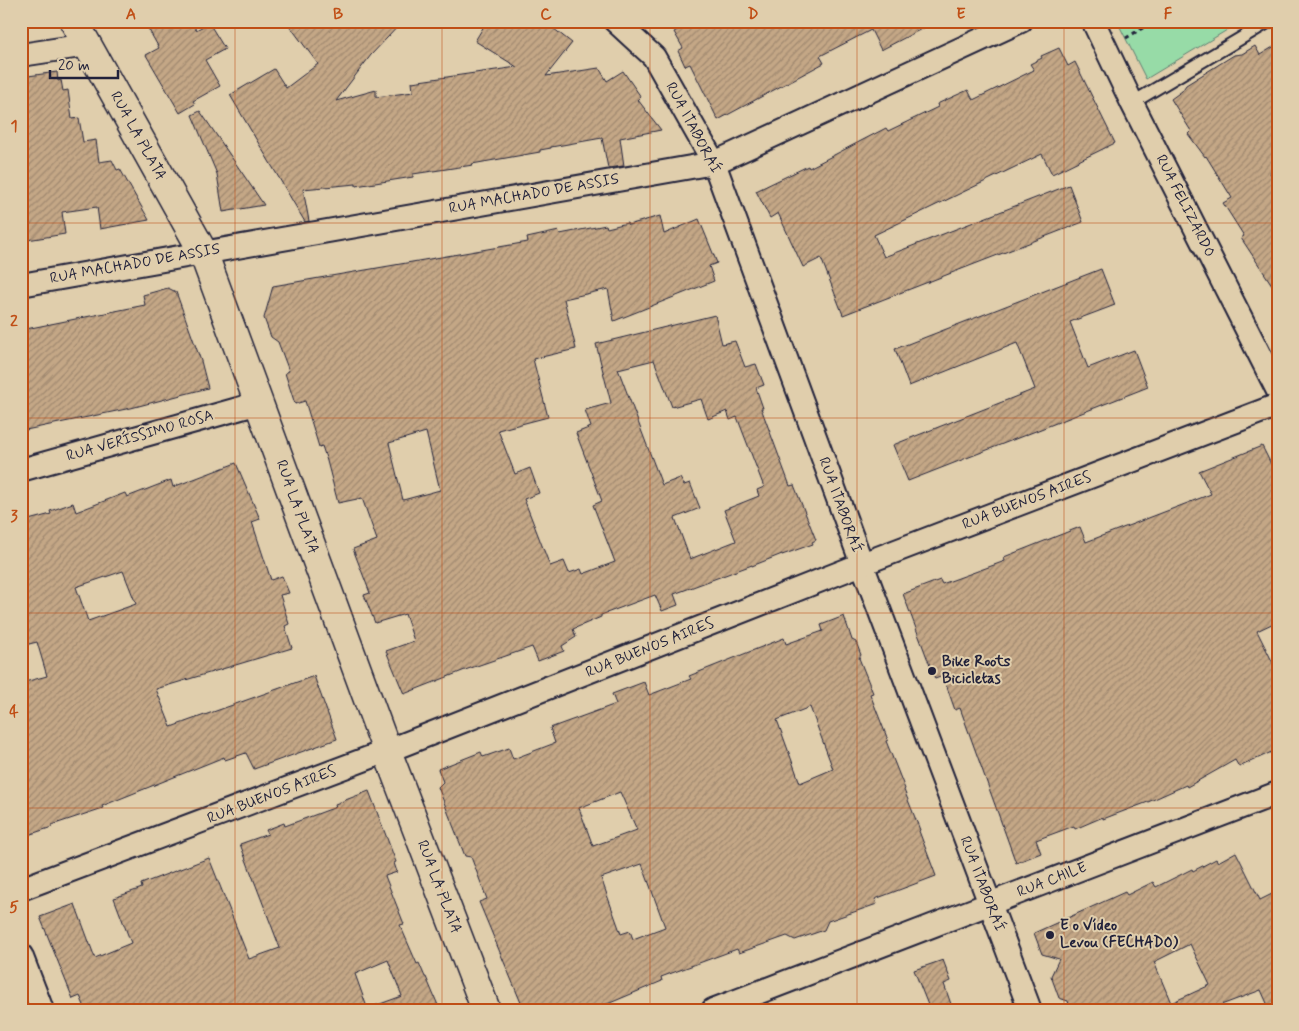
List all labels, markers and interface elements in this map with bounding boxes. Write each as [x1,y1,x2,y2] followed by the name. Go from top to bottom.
[126,4,136,25] text: A
[333,4,343,25] text: B
[540,4,552,25] text: C
[747,4,759,25] text: D
[956,4,966,25] text: E
[1164,4,1173,25] text: F
[50,48,118,80] scale bar
[58,56,90,76] text: 20 m
[661,78,726,177] street label: RUA ITABORAÍ
[105,88,171,184] street label: RUA LA PLATA
[10,116,18,137] text: 1
[1151,151,1219,261] street label: RUA FELIZARDO
[447,169,621,219] street label: RUA MACHADO DE ASSIS
[48,239,222,289] street label: RUA MACHADO DE ASSIS
[10,311,18,332] text: 2
[64,404,216,467] street label: RUA VERÍSSIMO ROSA
[813,454,868,556] street label: RUA ITABORAÍ
[271,457,323,557] street label: RUA LA PLATA
[960,467,1095,535] street label: RUA BUENOS AIRES
[10,506,18,527] text: 3
[583,613,717,683] street label: RUA BUENOS AIRES
[942,652,1011,689] place label: Bike Roots Bicicletas
[926,665,938,677] marker: Bike Roots Bicicletas
[9,701,19,722] text: 4
[205,761,340,829] street label: RUA BUENOS AIRES
[955,833,1010,935] street label: RUA ITABORAÍ
[412,837,466,937] street label: RUA LA PLATA
[1014,857,1090,902] street label: RUA CHILE
[9,897,19,918] text: 5
[1060,916,1179,953] place label: E o Vídeo Levou (FECHADO)
[1044,929,1056,941] marker: E o Vídeo Levou (FECHADO)

